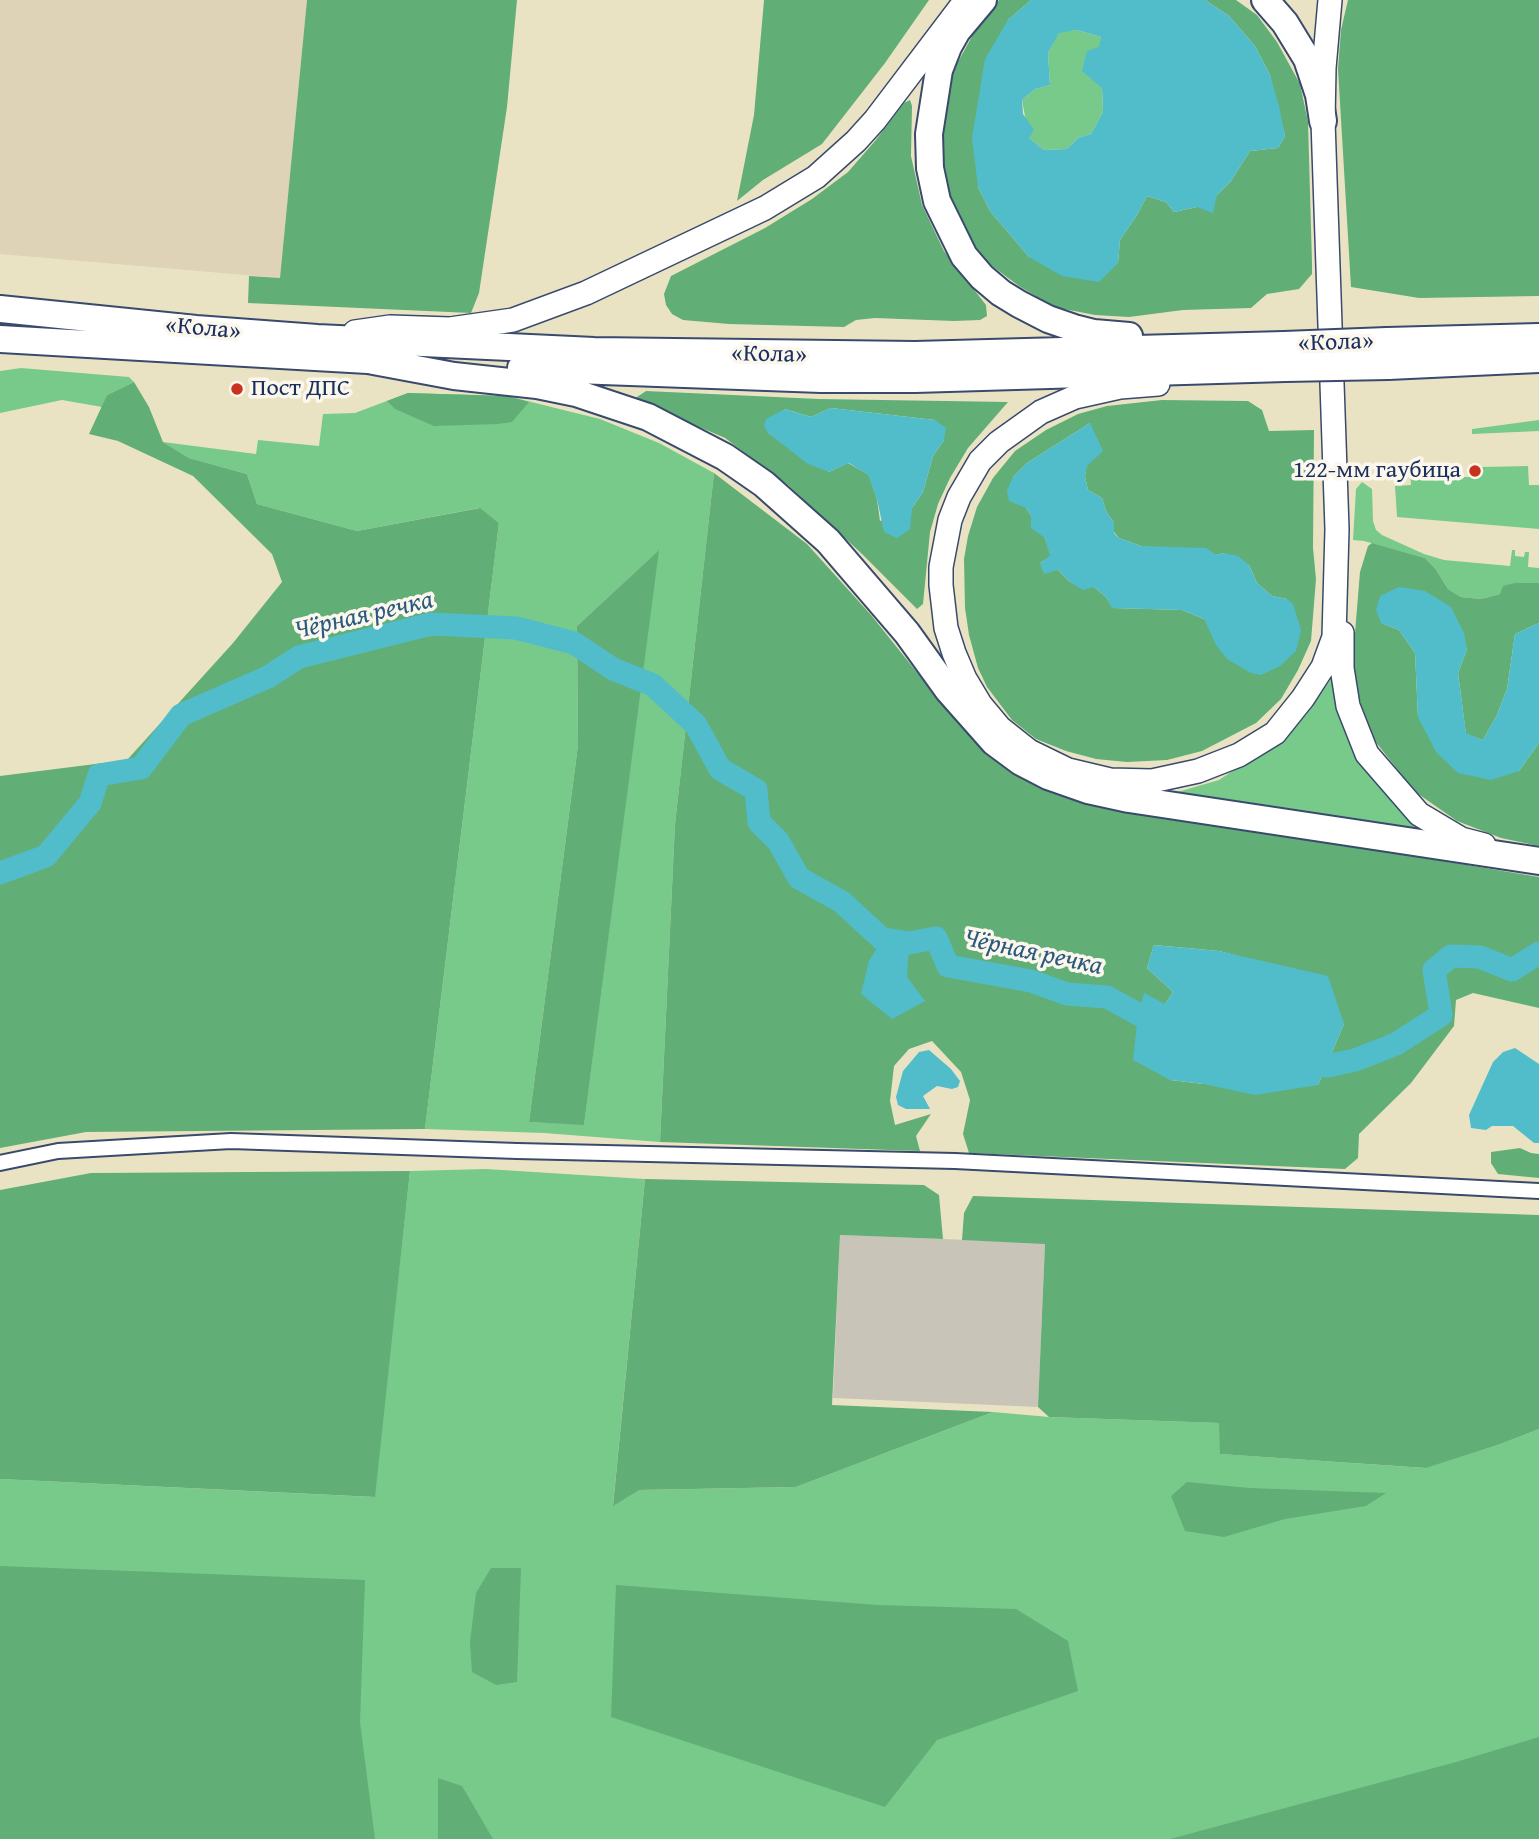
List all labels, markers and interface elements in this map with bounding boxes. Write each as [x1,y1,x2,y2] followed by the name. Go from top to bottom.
[164,311,242,347] street label: «Кола»
[1298,327,1374,359] street label: «Кола»
[731,340,807,370] street label: «Кола»
[251,375,350,403] place label: Пост ДПС
[229,381,245,397] marker: Пост ДПС
[1293,457,1461,485] place label: 122-мм гаубица
[1467,463,1483,479] marker: 122-мм гаубица
[292,585,436,647] water label: Чёрная речка
[961,923,1105,983] water label: Чёрная речка

